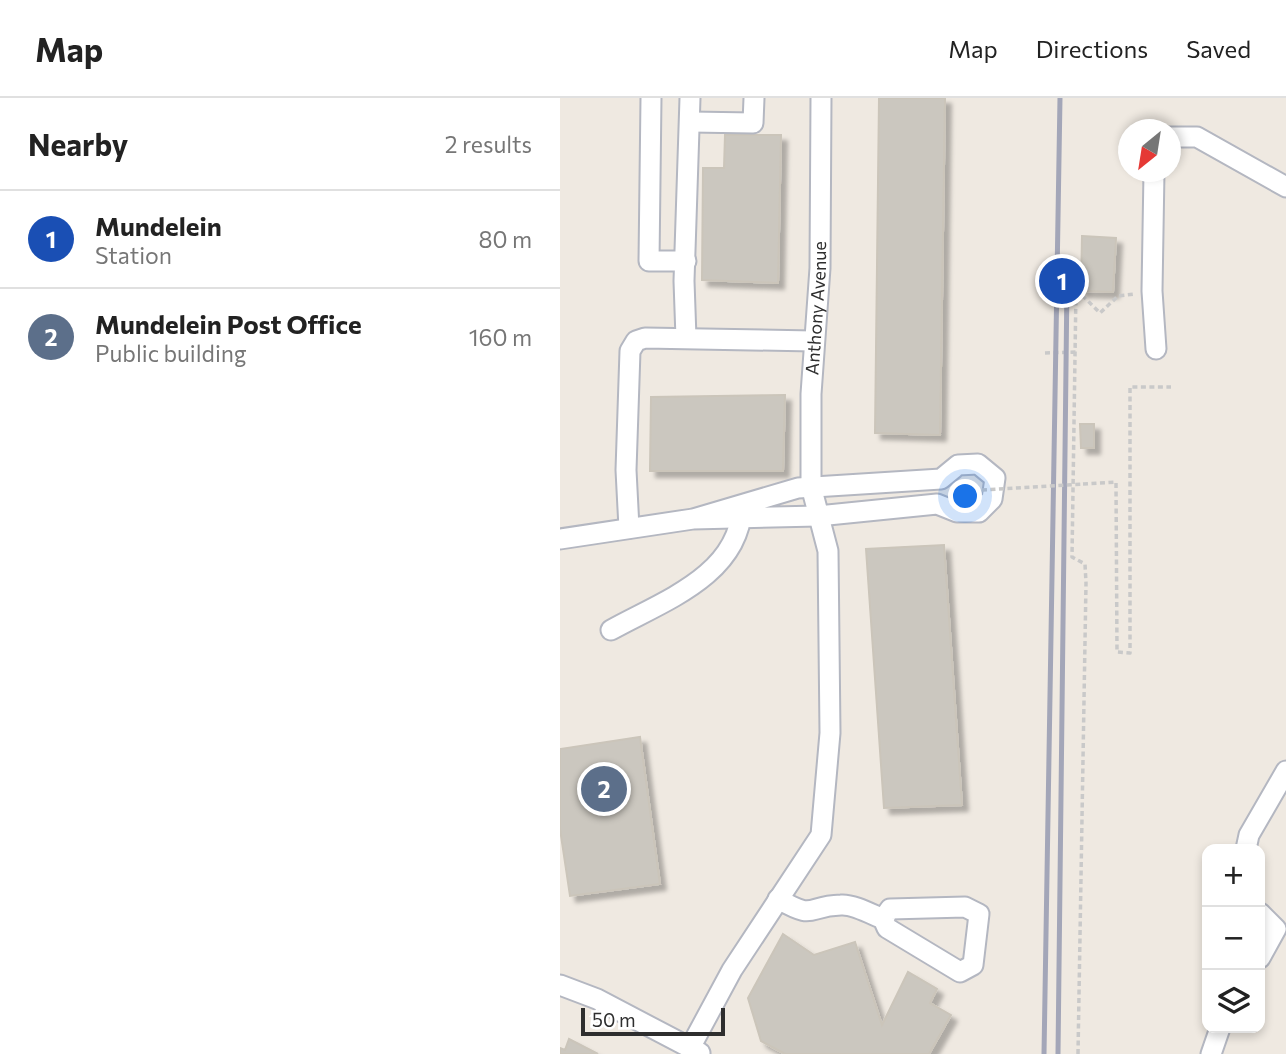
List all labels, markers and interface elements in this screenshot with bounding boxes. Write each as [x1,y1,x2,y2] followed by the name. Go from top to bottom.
[35,28,103,69] text: Map
[948,34,998,63] text: Map
[1036,34,1148,63] text: Directions
[1186,34,1251,63] text: Saved
[1118,119,1181,182] north arrow
[28,125,128,162] text: Nearby
[445,130,532,158] text: 2 results
[95,210,222,241] text: Mundelein
[46,225,56,253] text: 1
[479,225,532,253] text: 80 m
[95,241,172,269] text: Station
[800,241,830,376] street label: Anthony Avenue
[1039,255,1085,307] pin: 1
[95,308,362,339] text: Mundelein Post Office
[44,323,58,351] text: 2
[469,323,532,351] text: 160 m
[95,339,246,367] text: Public building
[948,479,982,513] your location
[581,763,627,815] pin: 2
[1202,844,1265,1033] map controls
[1202,844,1265,907] button: +
[1202,907,1265,970] button: −
[1202,970,1265,1033] button: layers
[581,1005,724,1037] scale bar
[592,1008,636,1031] text: 50 m

